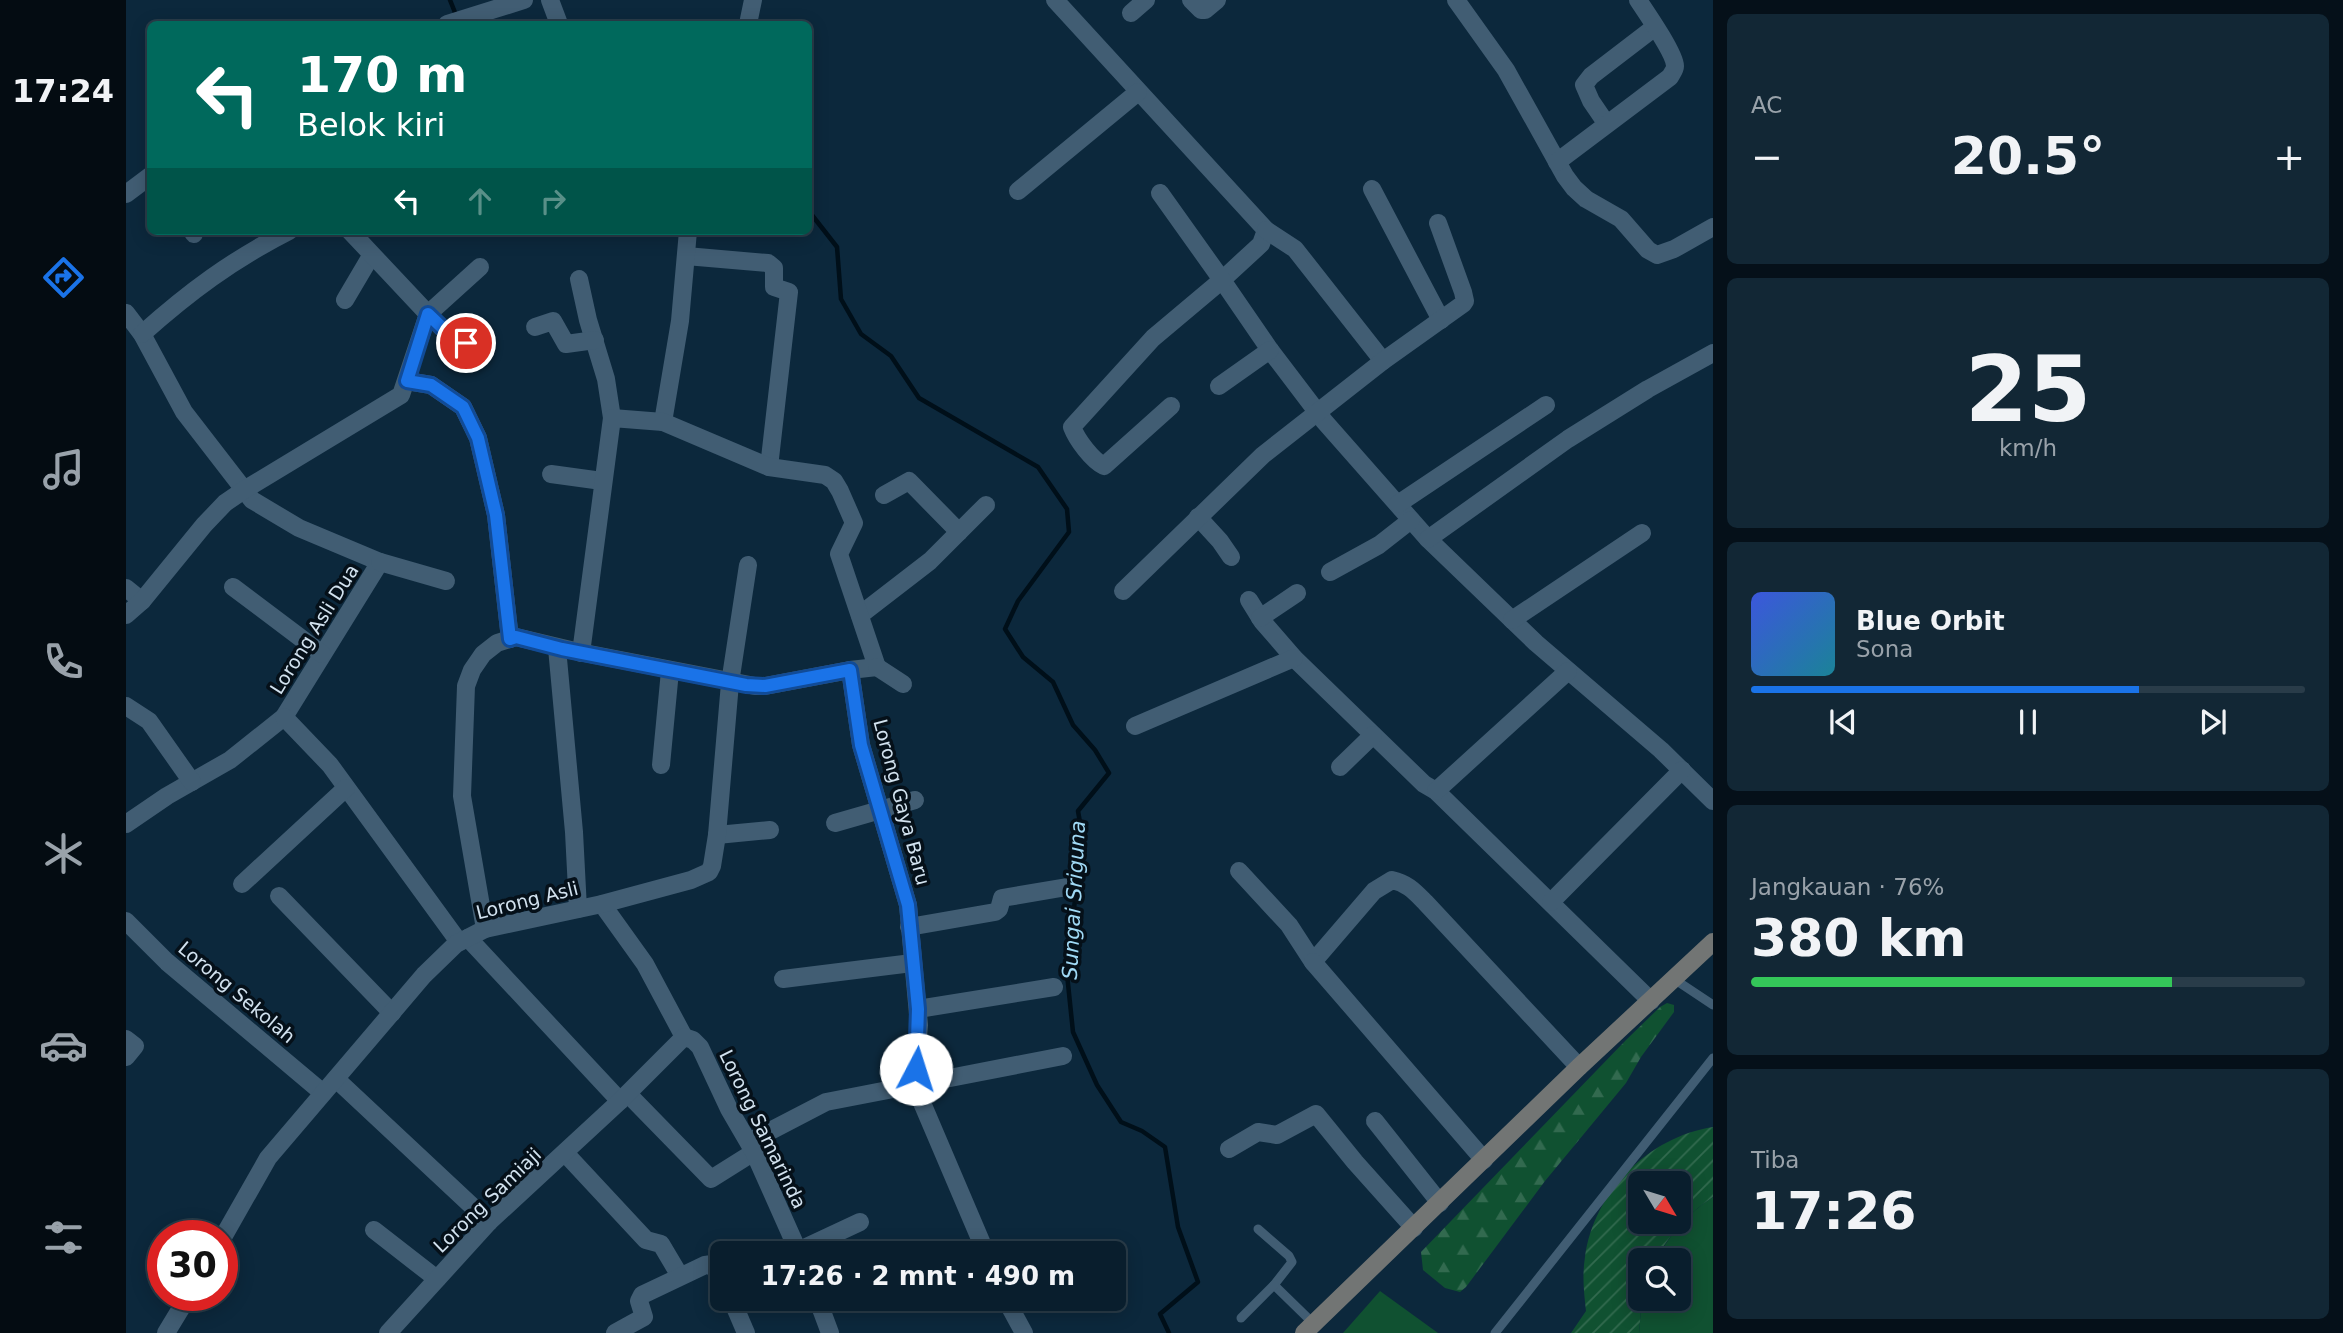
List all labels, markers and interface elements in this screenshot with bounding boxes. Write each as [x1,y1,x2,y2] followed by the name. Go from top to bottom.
[297,47,467,104] text: 170 m
[182,49,273,140] icon: left
[12,72,114,110] text: 17:24
[1751,92,1782,118] text: AC
[297,106,445,144] text: Belok kiri
[1951,126,2105,186] text: 20.5°
[1751,135,1783,179] text: −
[2273,135,2305,179] text: +
[388,182,426,220] icon: left
[461,182,499,220] icon: ahead
[534,182,572,220] icon: right
[39,253,88,302] icon: directions
[436,313,496,373] pin
[447,324,485,362] icon: arrive
[1965,337,2091,442] text: 25
[1999,435,2057,461] text: km/h
[39,445,88,494] icon: music
[265,560,363,698] street label: Lorong Asli Dua
[1856,606,2005,636] text: Blue Orbit
[1856,636,1913,662] text: Sona
[39,637,88,686] icon: phone
[1824,703,1862,741] icon: previous
[2009,703,2047,741] icon: pause
[2194,703,2232,741] icon: next
[869,717,935,887] street label: Lorong Gaya Baru
[1058,820,1090,980] water label: Sungai Sriguna
[39,829,88,878] icon: climate
[1751,874,1944,900] text: Jangkauan · 76%
[474,877,580,923] street label: Lorong Asli
[1751,908,1966,968] text: 380 km
[174,937,300,1047] street label: Lorong Sekolah
[39,1021,88,1070] icon: car
[879,1032,953,1106] position arrow
[715,1046,811,1212] street label: Lorong Samarinda
[429,1143,545,1257] street label: Lorong Samiaji
[1751,1147,1799,1173] text: Tiba
[1628,1171,1690,1234] north arrow
[1628,1171,1691,1311] map controls
[1751,1181,1917,1241] text: 17:26
[39,1213,88,1262] icon: filters
[147,1220,238,1311] speed limit sign: 30
[1628,1248,1691,1311] button: search
[761,1261,1075,1291] text: 17:26 · 2 mnt · 490 m

